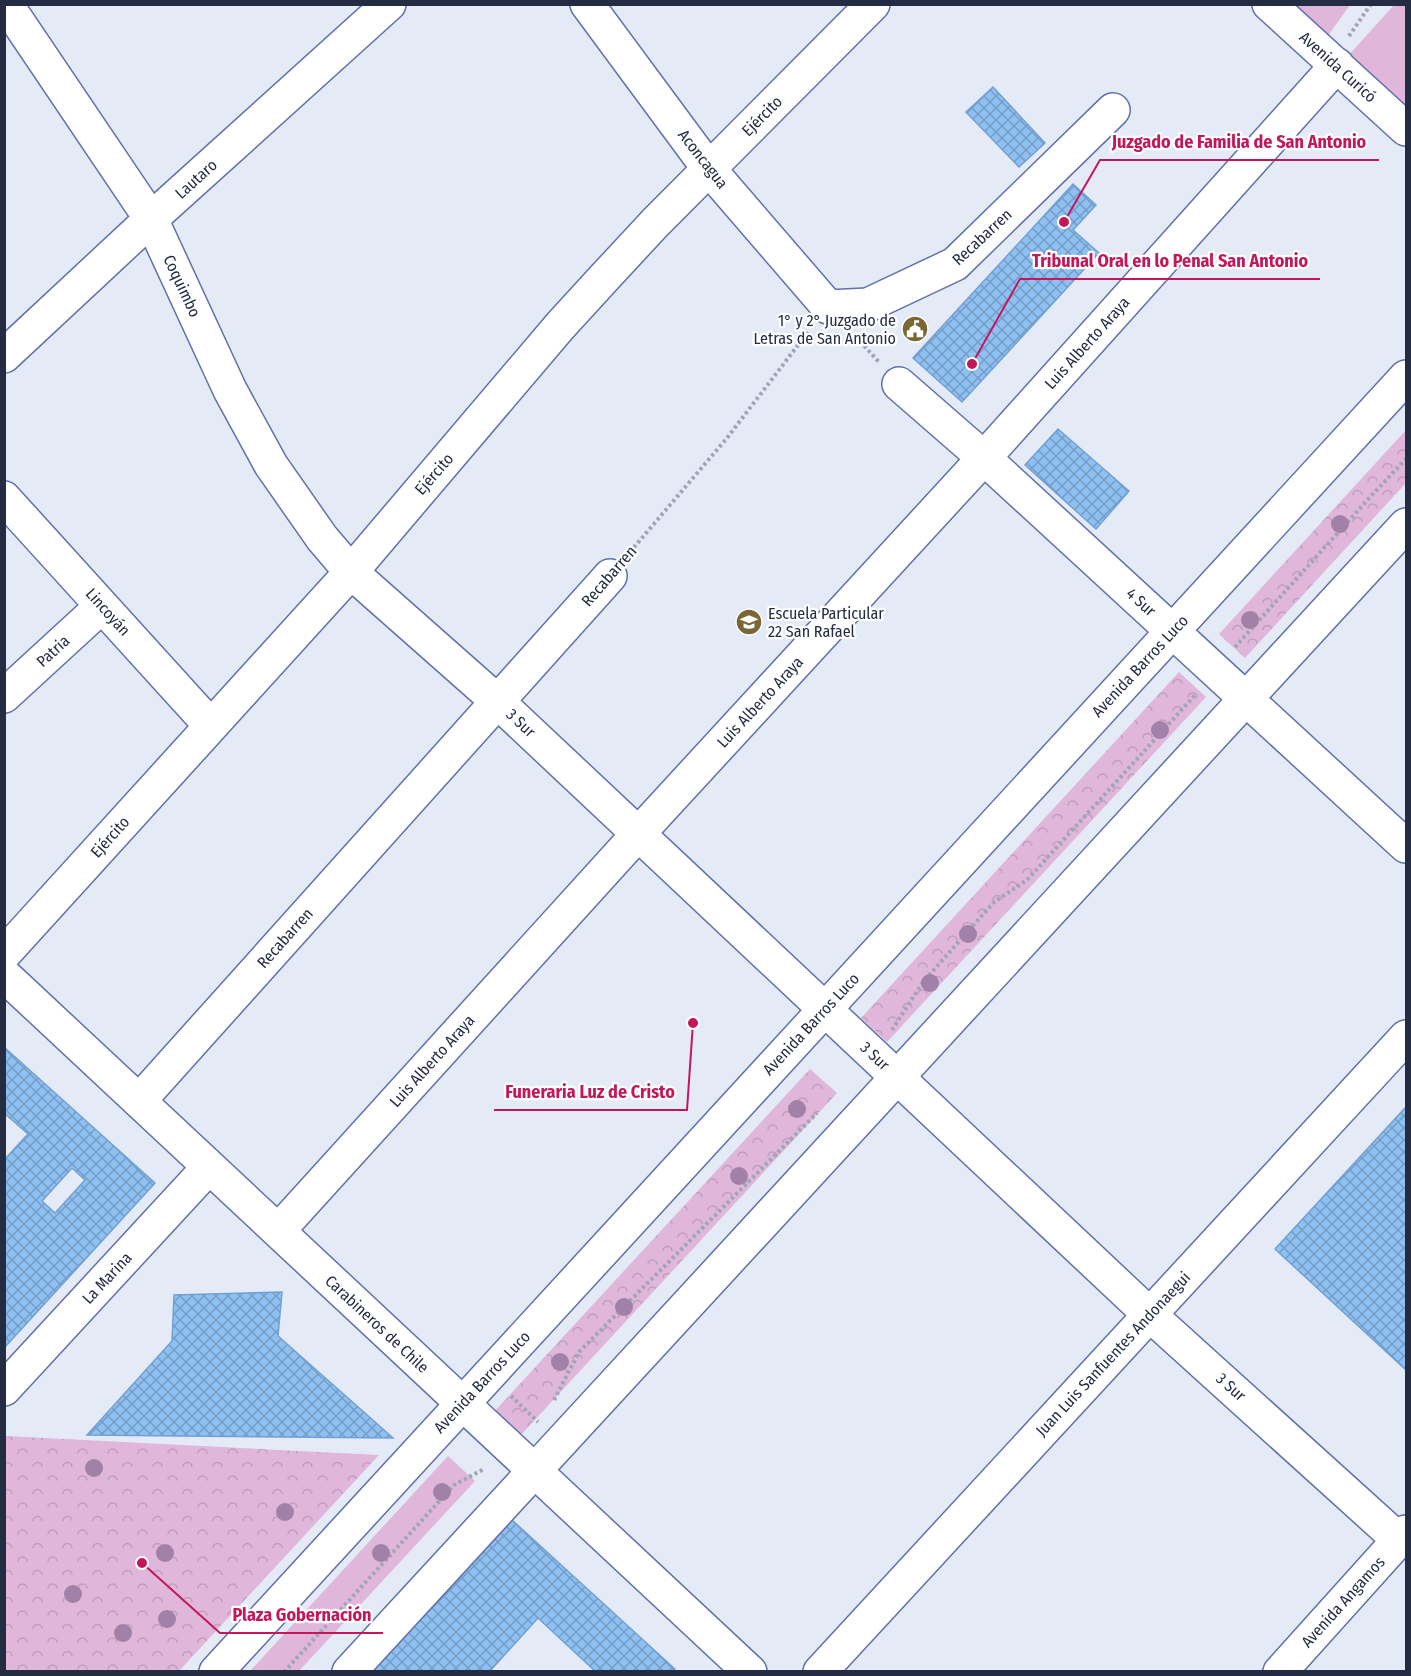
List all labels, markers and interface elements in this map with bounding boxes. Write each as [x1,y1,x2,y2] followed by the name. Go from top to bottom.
[1296,28,1380,106] street label: Avenida Curicó
[738,92,786,140] street label: Ejército
[1100,124,1379,160] callout: Juzgado de Familia de San Antonio
[674,126,732,192] street label: Aconcagua
[1111,131,1367,153] text: Juzgado de Familia de San Antonio
[171,155,221,203] street label: Lautaro
[948,205,1016,269] street label: Recabarren
[1020,243,1320,279] callout: Tribunal Oral en lo Penal San Antonio
[1032,250,1308,272] text: Tribunal Oral en lo Penal San Antonio
[159,252,205,320] street label: Coquimbo
[1041,293,1133,393] street label: Luis Alberto Araya
[753,311,896,348] place label: 1° y 2° Juzgado de Letras de San Antonio
[900,314,930,344] public building icon: 1° y 2° Juzgado de Letras de San Antonio
[411,449,457,499] street label: Ejército
[577,542,641,610] street label: Recabarren
[82,584,134,640] street label: Lincoyán
[1122,584,1160,621] street label: 4 Sur
[768,604,884,641] place label: Escuela Particular 22 San Rafael
[734,607,764,637] school or university icon: Escuela Particular 22 San Rafael
[1088,611,1192,721] street label: Avenida Barros Luco
[33,631,74,671] street label: Patria
[713,652,807,751] street label: Luis Alberto Araya
[502,705,540,741] street label: 3 Sur
[87,812,133,862] street label: Ejército
[253,904,317,972] street label: Recabarren
[759,969,863,1079] street label: Avenida Barros Luco
[386,1011,478,1111] street label: Luis Alberto Araya
[856,1038,894,1074] street label: 3 Sur
[494,1074,687,1110] callout: Funeraria Luz de Cristo
[505,1081,675,1103] text: Funeraria Luz de Cristo
[78,1248,136,1308] street label: La Marina
[1032,1268,1194,1440] street label: Juan Luis Sanfuentes Andonaegui
[321,1271,433,1377] street label: Carabineros de Chile
[430,1327,534,1437] street label: Avenida Barros Luco
[1212,1369,1250,1405] street label: 3 Sur
[1297,1553,1389,1651] street label: Avenida Angamos
[220,1597,383,1633] callout: Plaza Gobernación
[232,1604,372,1626] text: Plaza Gobernación

